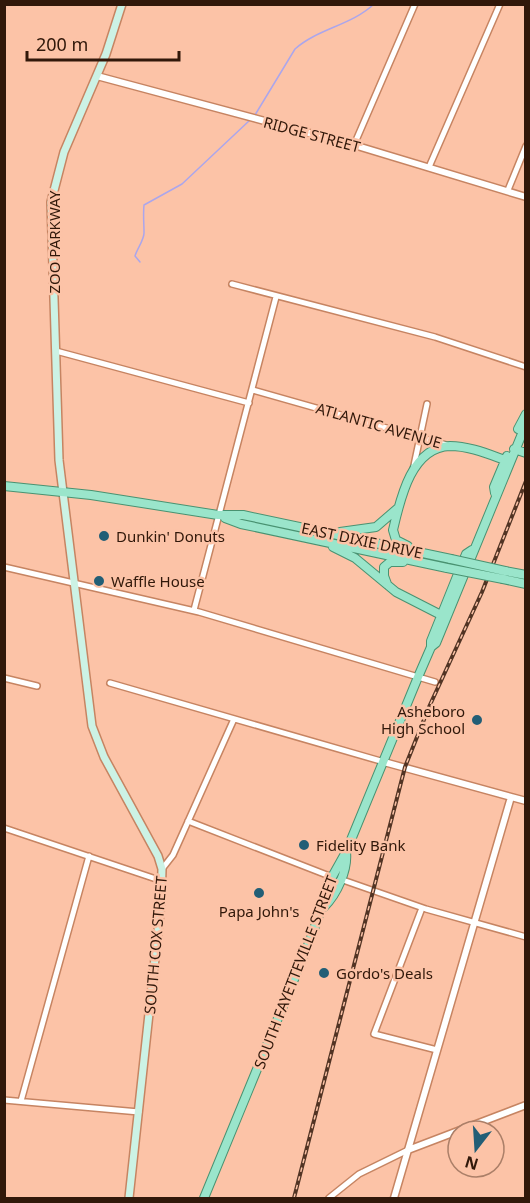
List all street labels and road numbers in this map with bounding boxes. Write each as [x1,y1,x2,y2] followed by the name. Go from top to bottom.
[261,111,363,157] street label: RIDGE STREET
[44,190,64,293] street label: ZOO PARKWAY
[314,398,444,452] street label: ATLANTIC AVENUE
[300,517,424,563] street label: EAST DIXIE DRIVE
[249,872,341,1072] street label: SOUTH FAYETTEVILLE STREET
[139,874,171,1015] street label: SOUTH COX STREET

